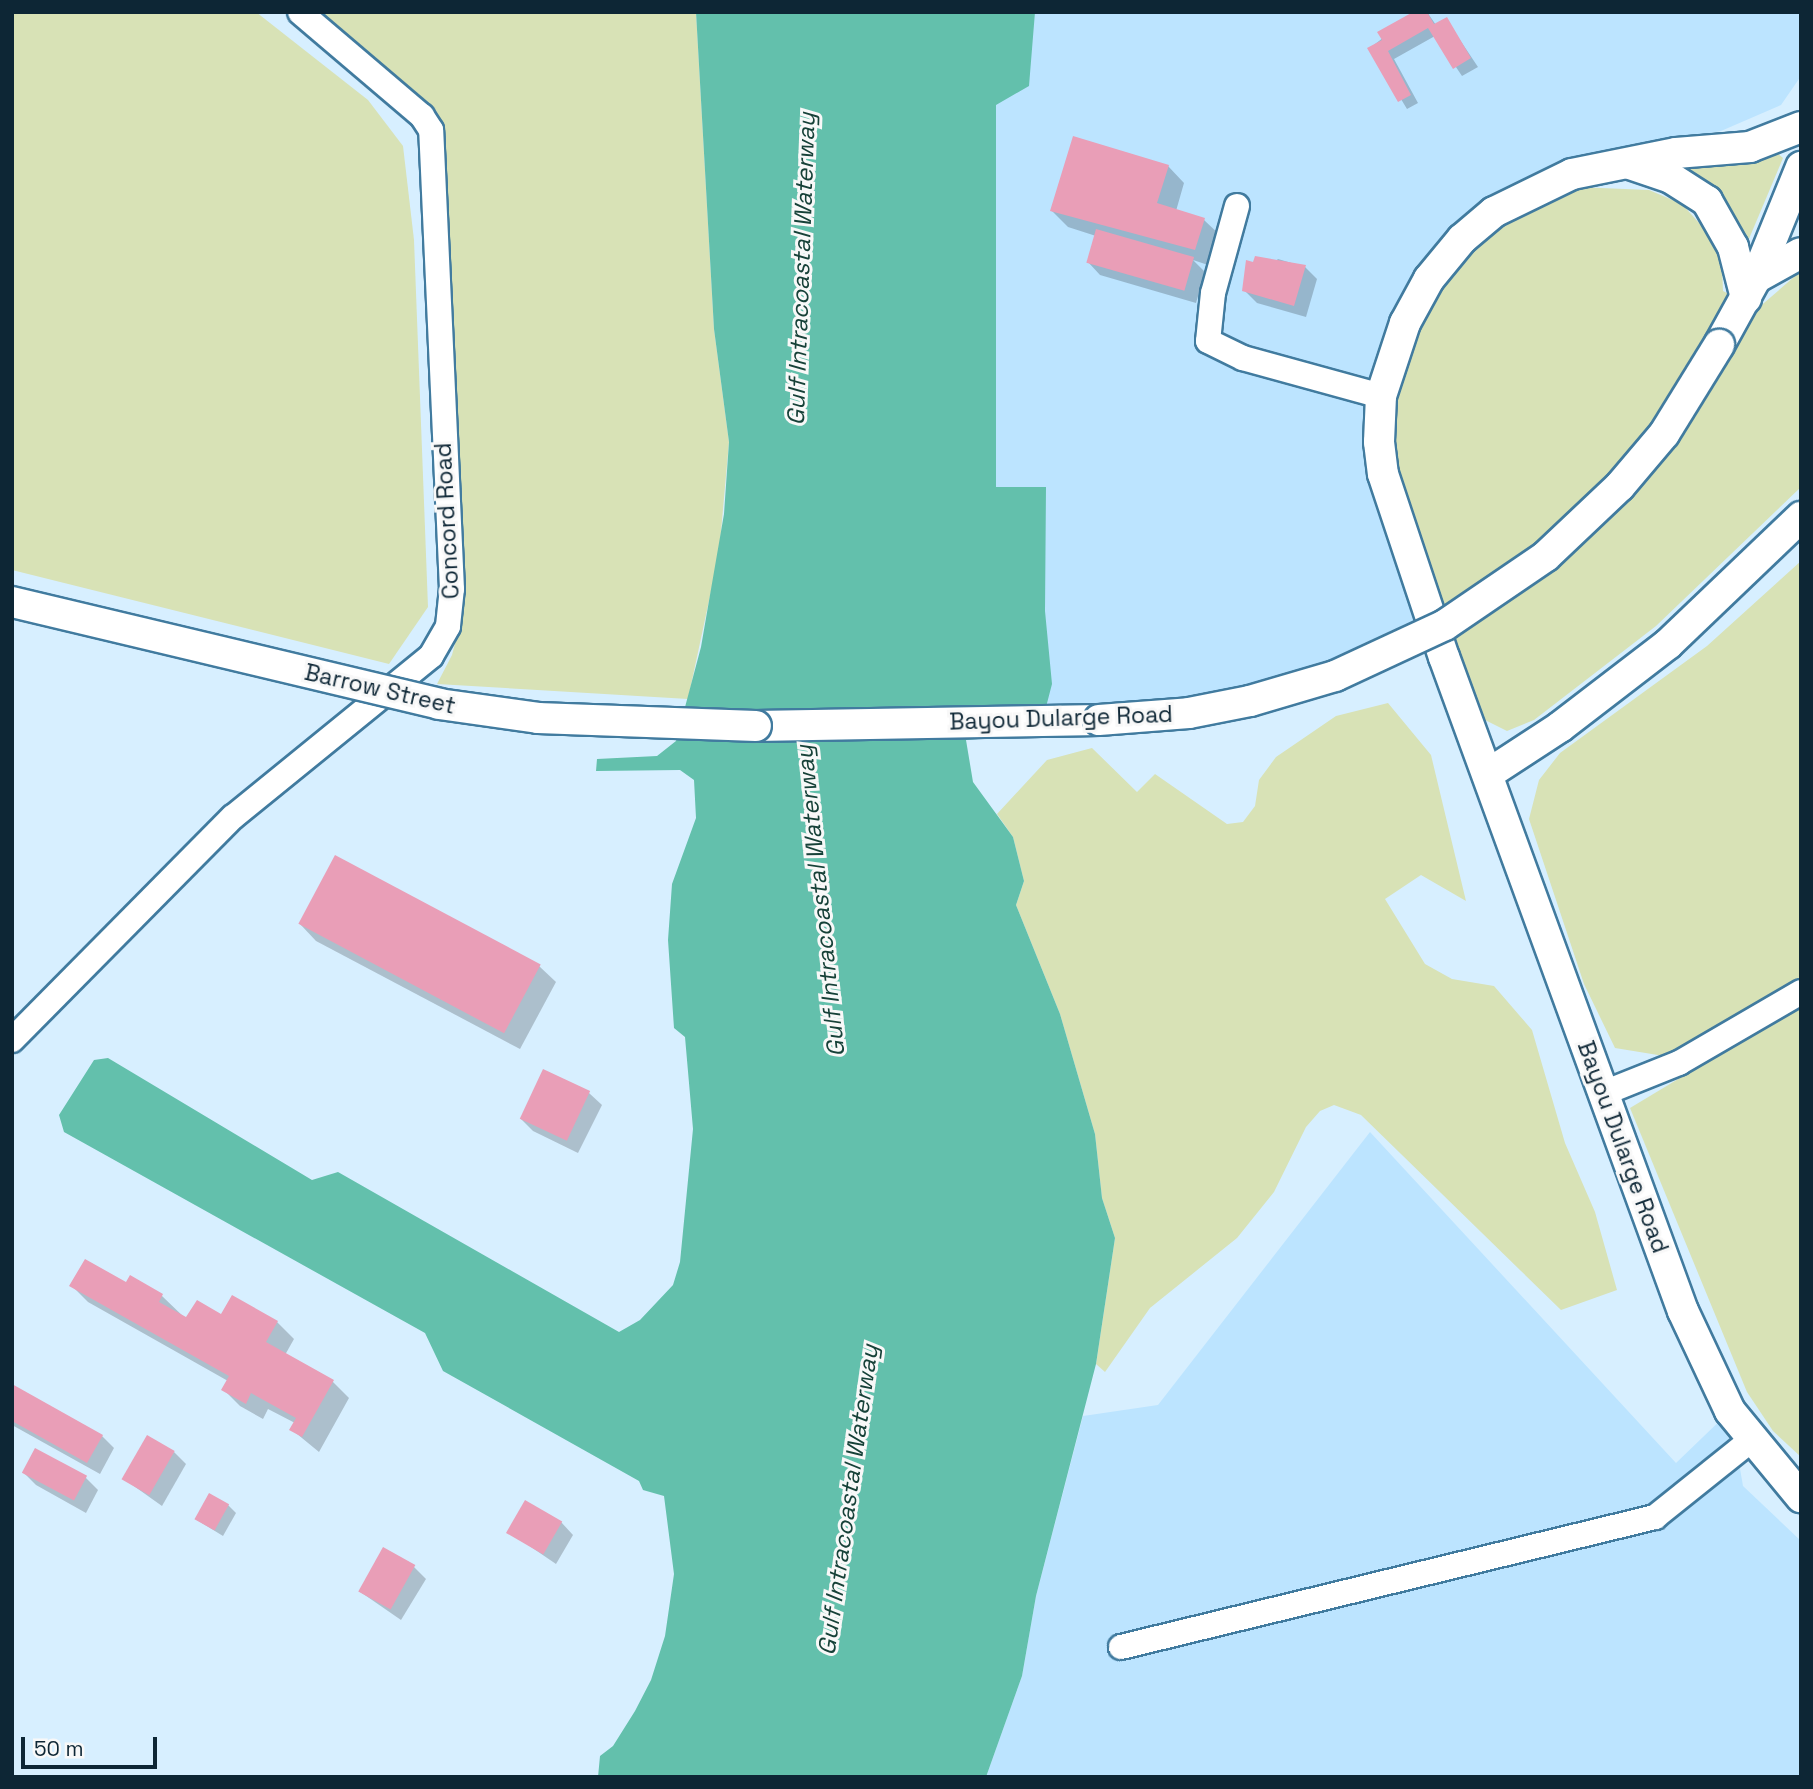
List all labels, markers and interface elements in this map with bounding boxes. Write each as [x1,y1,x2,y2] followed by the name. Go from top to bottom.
[781,112,821,426] water label: Gulf Intracoastal Waterway
[429,442,465,600] street label: Concord Road
[302,658,458,720] street label: Barrow Street
[949,700,1173,736] street label: Bayou Dularge Road
[789,744,851,1058] water label: Gulf Intracoastal Waterway
[1572,1037,1674,1257] street label: Bayou Dularge Road
[812,1343,884,1657] water label: Gulf Intracoastal Waterway
[24,1722,161,1766] scale bar
[34,1735,84,1762] text: 50 m

